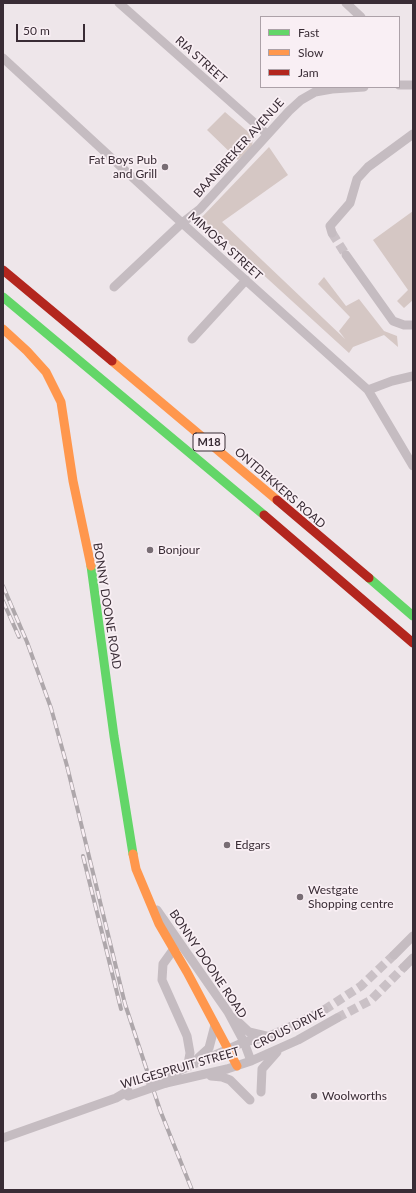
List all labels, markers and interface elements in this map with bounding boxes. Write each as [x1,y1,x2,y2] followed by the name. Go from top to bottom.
[18,16,87,42] scale bar
[260,16,400,88] legend
[23,23,50,38] text: 50 m
[298,25,319,40] text: Fast
[172,33,230,87] street label: RIA STREET
[298,45,323,60] text: Slow
[298,65,319,80] text: Jam
[191,96,287,200] street label: BAANBREKER AVENUE
[89,153,157,181] place label: Fat Boys Pub and Grill
[160,162,170,172] marker: Fat Boys Pub and Grill
[185,209,265,283] street label: MIMOSA STREET
[193,433,225,451] road number: M18
[232,445,328,531] street label: ONTDEKKERS ROAD
[90,542,124,670] street label: BONNY DOONE ROAD
[158,543,200,557] place label: Bonjour
[145,545,155,555] marker: Bonjour
[235,838,270,852] place label: Edgars
[222,840,232,850] marker: Edgars
[308,883,394,911] place label: Westgate Shopping centre
[295,892,305,902] marker: Westgate Shopping centre
[166,907,250,1021] street label: BONNY DOONE ROAD
[251,1005,327,1053] street label: CROUS DRIVE
[119,1044,241,1092] street label: WILGESPRUIT STREET
[322,1089,387,1103] place label: Woolworths
[309,1091,319,1101] marker: Woolworths

